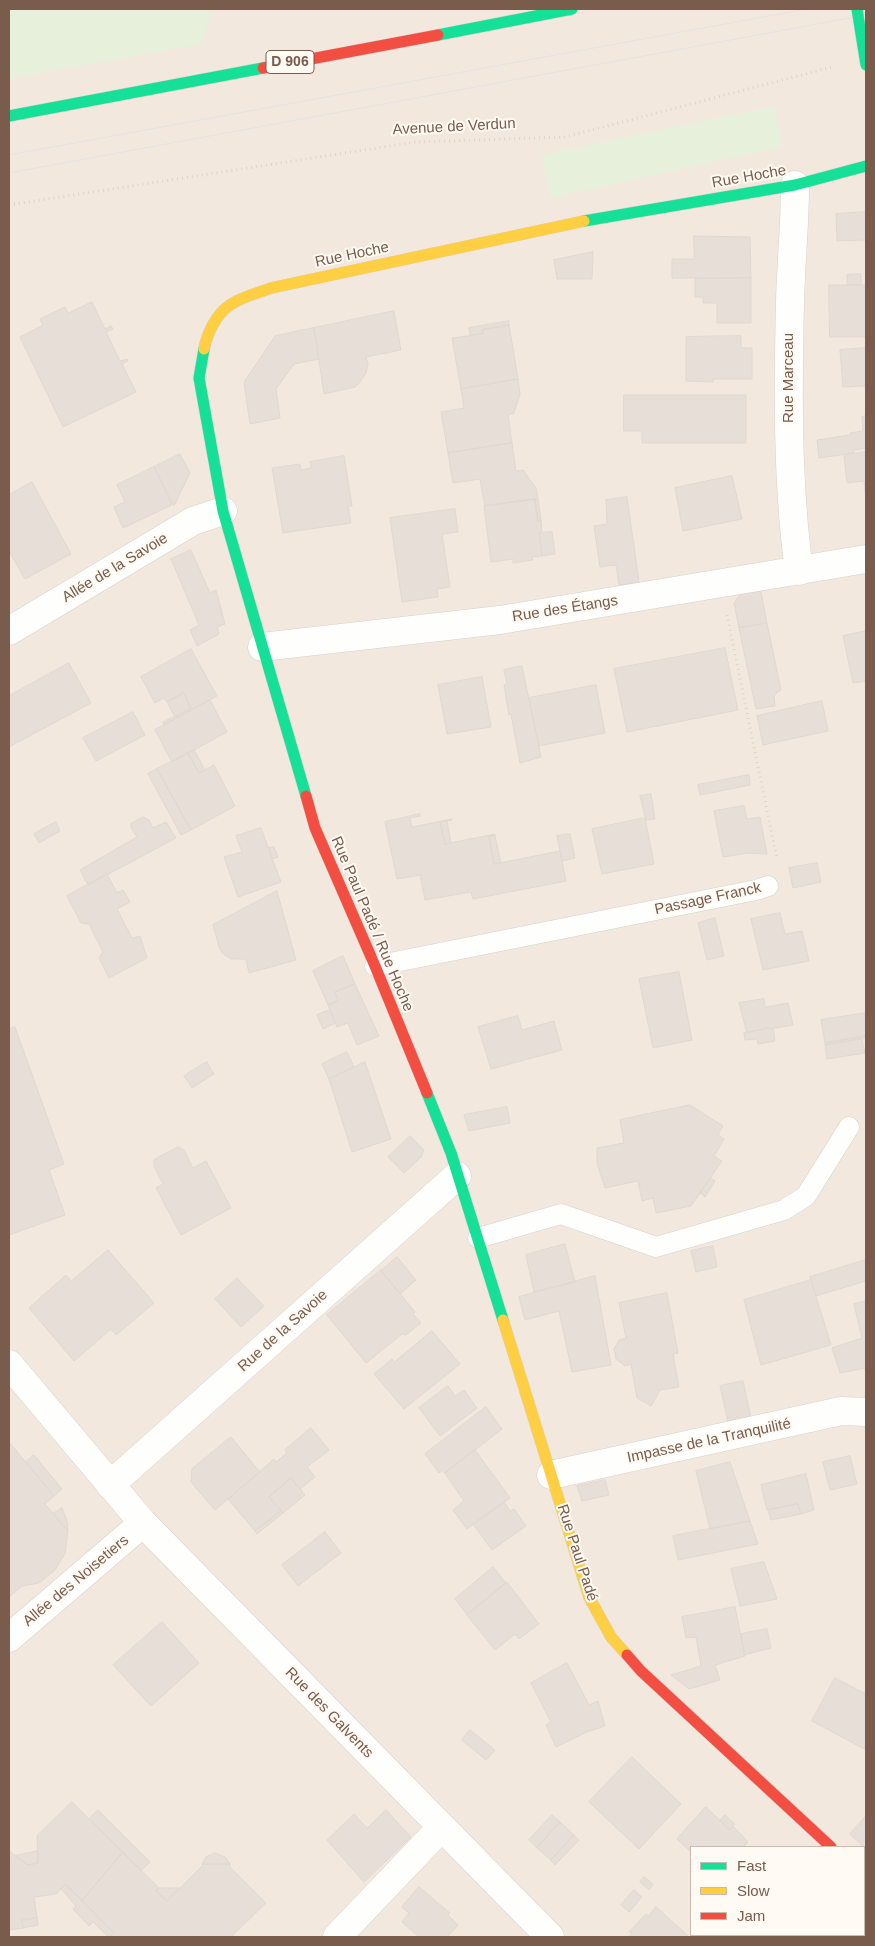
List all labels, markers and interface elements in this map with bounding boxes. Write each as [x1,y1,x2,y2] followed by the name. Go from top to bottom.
[266,51,314,74] road number: D 906
[392,115,516,139] street label: Avenue de Verdun
[710,162,788,192] street label: Rue Hoche
[313,238,391,272] street label: Rue Hoche
[780,333,798,423] street label: Rue Marceau
[59,529,171,607] street label: Allée de la Savoie
[511,592,619,626] street label: Rue des Étangs
[327,834,417,1014] street label: Rue Paul Padé / Rue Hoche
[653,879,763,919] street label: Passage Franck
[235,1286,331,1376] street label: Rue de la Savoie
[625,1415,793,1467] street label: Impasse de la Tranquilité
[553,1502,601,1604] street label: Rue Paul Padé
[19,1532,133,1630] street label: Allée des Noisetiers
[281,1664,377,1762] street label: Rue des Galvents
[690,1846,865,1936] legend
[737,1857,766,1874] text: Fast
[737,1882,770,1899] text: Slow
[737,1907,765,1924] text: Jam

